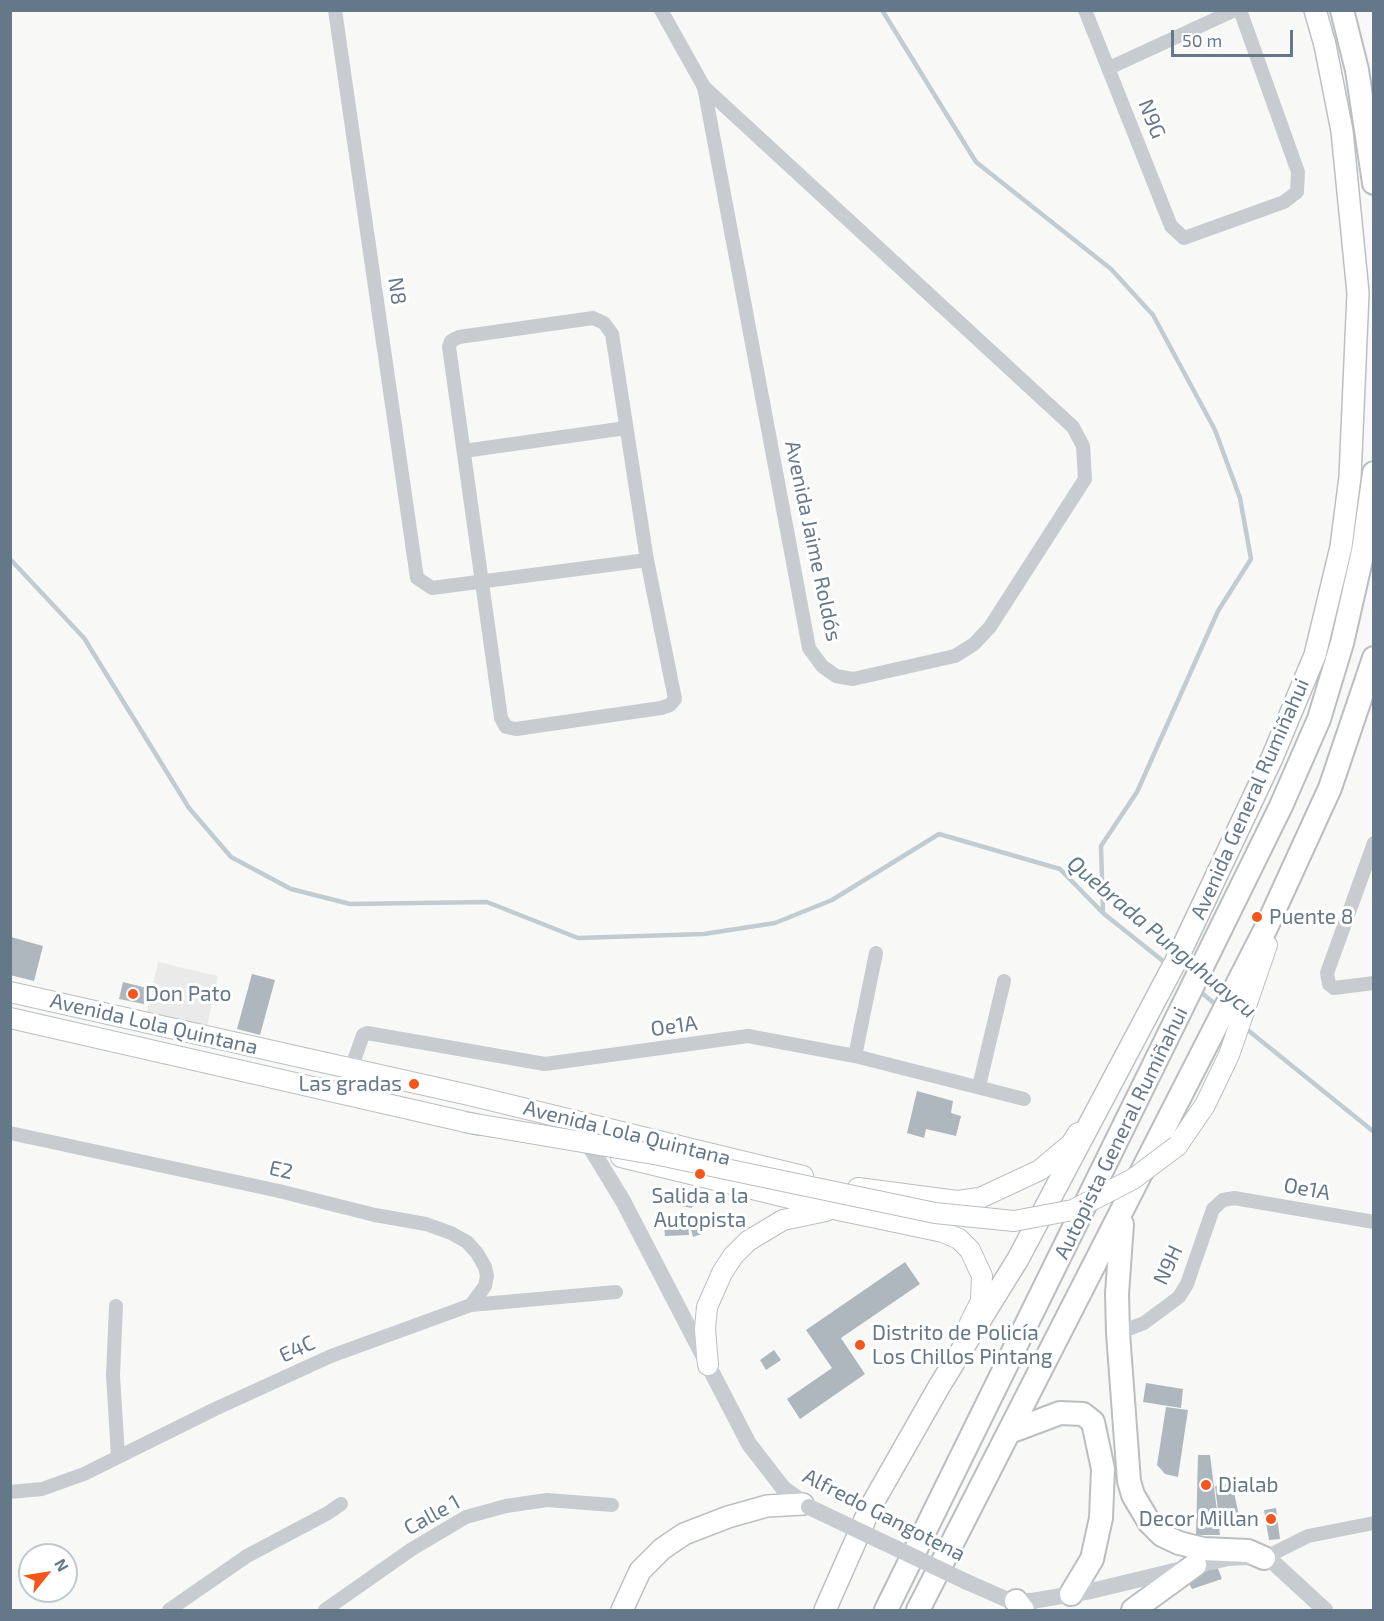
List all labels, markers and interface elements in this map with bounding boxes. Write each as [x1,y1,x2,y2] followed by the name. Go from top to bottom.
[1174,18,1296,56] scale bar
[1182,29,1222,51] text: 50 m
[1133,96,1171,142] street label: N9G
[383,276,411,306] street label: N8
[779,438,847,644] street label: Avenida Jaime Roldós
[1185,675,1315,923] street label: Avenida General Rumiñahui
[1062,850,1262,1024] water label: Quebrada Punguhuaycu
[1269,904,1354,930] place label: Puente 8
[1250,910,1264,924] marker: Puente 8
[145,981,232,1007] place label: Don Pato
[126,987,140,1001] marker: Don Pato
[48,988,260,1060] street label: Avenida Lola Quintana
[1049,1003,1193,1263] street label: Autopista General Rumiñahui
[649,1010,699,1042] street label: Oe1A
[298,1071,402,1097] place label: Las gradas
[407,1077,421,1091] marker: Las gradas
[521,1095,733,1171] street label: Avenida Lola Quintana
[267,1155,295,1185] street label: E2
[693,1167,707,1181] marker: Salida a la Autopista
[1282,1173,1332,1205] street label: Oe1A
[652,1183,748,1233] place label: Salida a la Autopista
[1148,1241,1188,1289] street label: N9H
[872,1320,1052,1370] place label: Distrito de Policía Los Chillos Pintang
[275,1330,319,1368] street label: E4C
[853,1338,867,1352] marker: Distrito de Policía Los Chillos Pintang
[799,1463,969,1567] street label: Alfredo Gangotena
[1218,1472,1278,1498] place label: Dialab
[1199,1478,1213,1492] marker: Dialab
[400,1489,464,1541] street label: Calle 1
[1139,1506,1259,1532] place label: Decor Millan
[1264,1512,1278,1526] marker: Decor Millan
[18,1543,78,1603] north arrow
[51,1555,73,1575] text: N

